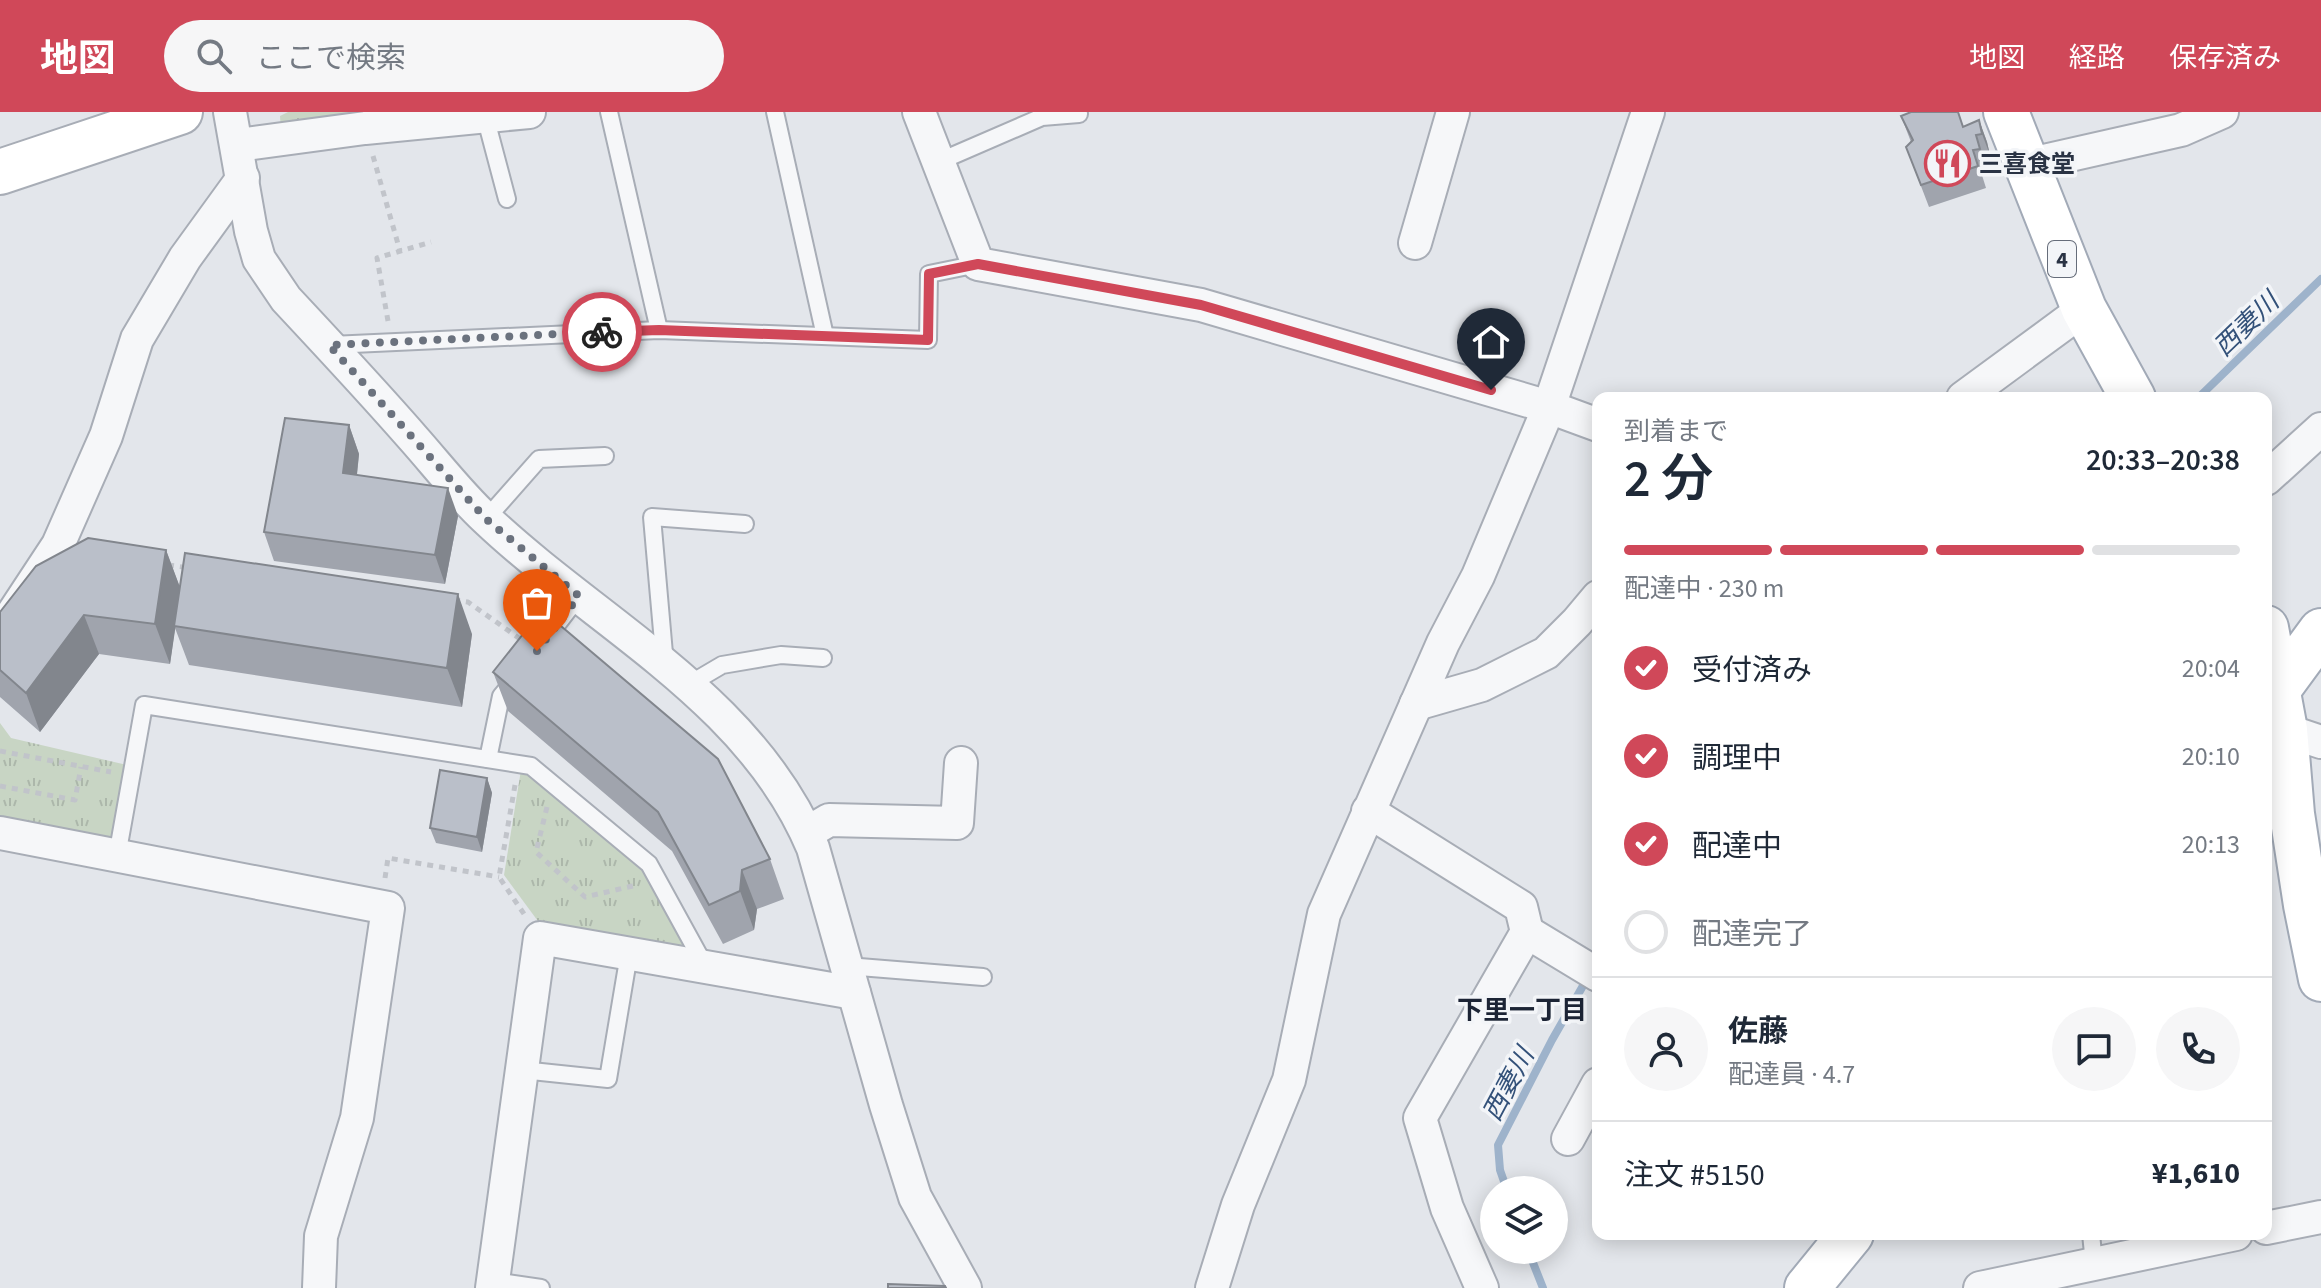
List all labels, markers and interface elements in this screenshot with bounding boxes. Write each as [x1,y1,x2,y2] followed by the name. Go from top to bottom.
[164,20,724,92] search box
[40,32,116,86] text: 地図
[192,34,236,78] icon: search
[256,37,406,80] text: ここで検索
[1969,38,2025,78] text: 地図
[2069,38,2125,78] text: 経路
[2169,38,2281,78] text: 保存済み
[1924,140,1972,188] restaurant icon: 三喜食堂
[1979,147,2075,182] place label: 三喜食堂
[2048,241,2076,277] road number: 4
[2205,282,2289,365] water label: 西妻川
[562,292,642,372] courier
[1457,308,1525,390] pin
[580,310,624,354] icon: bike
[1469,320,1513,364] icon: home
[1624,413,1728,450] text: 到着まで
[2086,439,2240,482] text: 20:33–20:38
[1624,443,1713,517] text: 2 分
[503,569,571,651] pin
[1624,570,1784,607] text: 配達中 · 230 m
[515,581,559,625] icon: bag
[1624,646,1668,690] icon: check
[1692,649,1812,692] text: 受付済み
[2182,650,2240,687] text: 20:04
[1624,734,1668,778] icon: check
[1692,737,1782,780] text: 調理中
[2182,738,2240,775] text: 20:10
[1624,822,1668,866] icon: check
[1692,825,1782,868] text: 配達中
[2182,826,2240,863] text: 20:13
[1692,913,1812,956] text: 配達完了
[1457,992,1587,1029] district label: 下里一丁目
[1624,1007,1708,1091] button: person
[2052,1007,2136,1091] button: chat
[2156,1007,2240,1091] button: phone
[1728,1010,1788,1053] text: 佐藤
[1474,1038,1544,1127] water label: 西妻川
[1728,1056,1855,1093] text: 配達員 · 4.7
[2152,1152,2240,1195] text: ¥1,610
[1624,1154,1765,1197] text: 注文 #5150
[1480,1176,1568,1264] map controls
[1480,1176,1568,1264] button: layers

